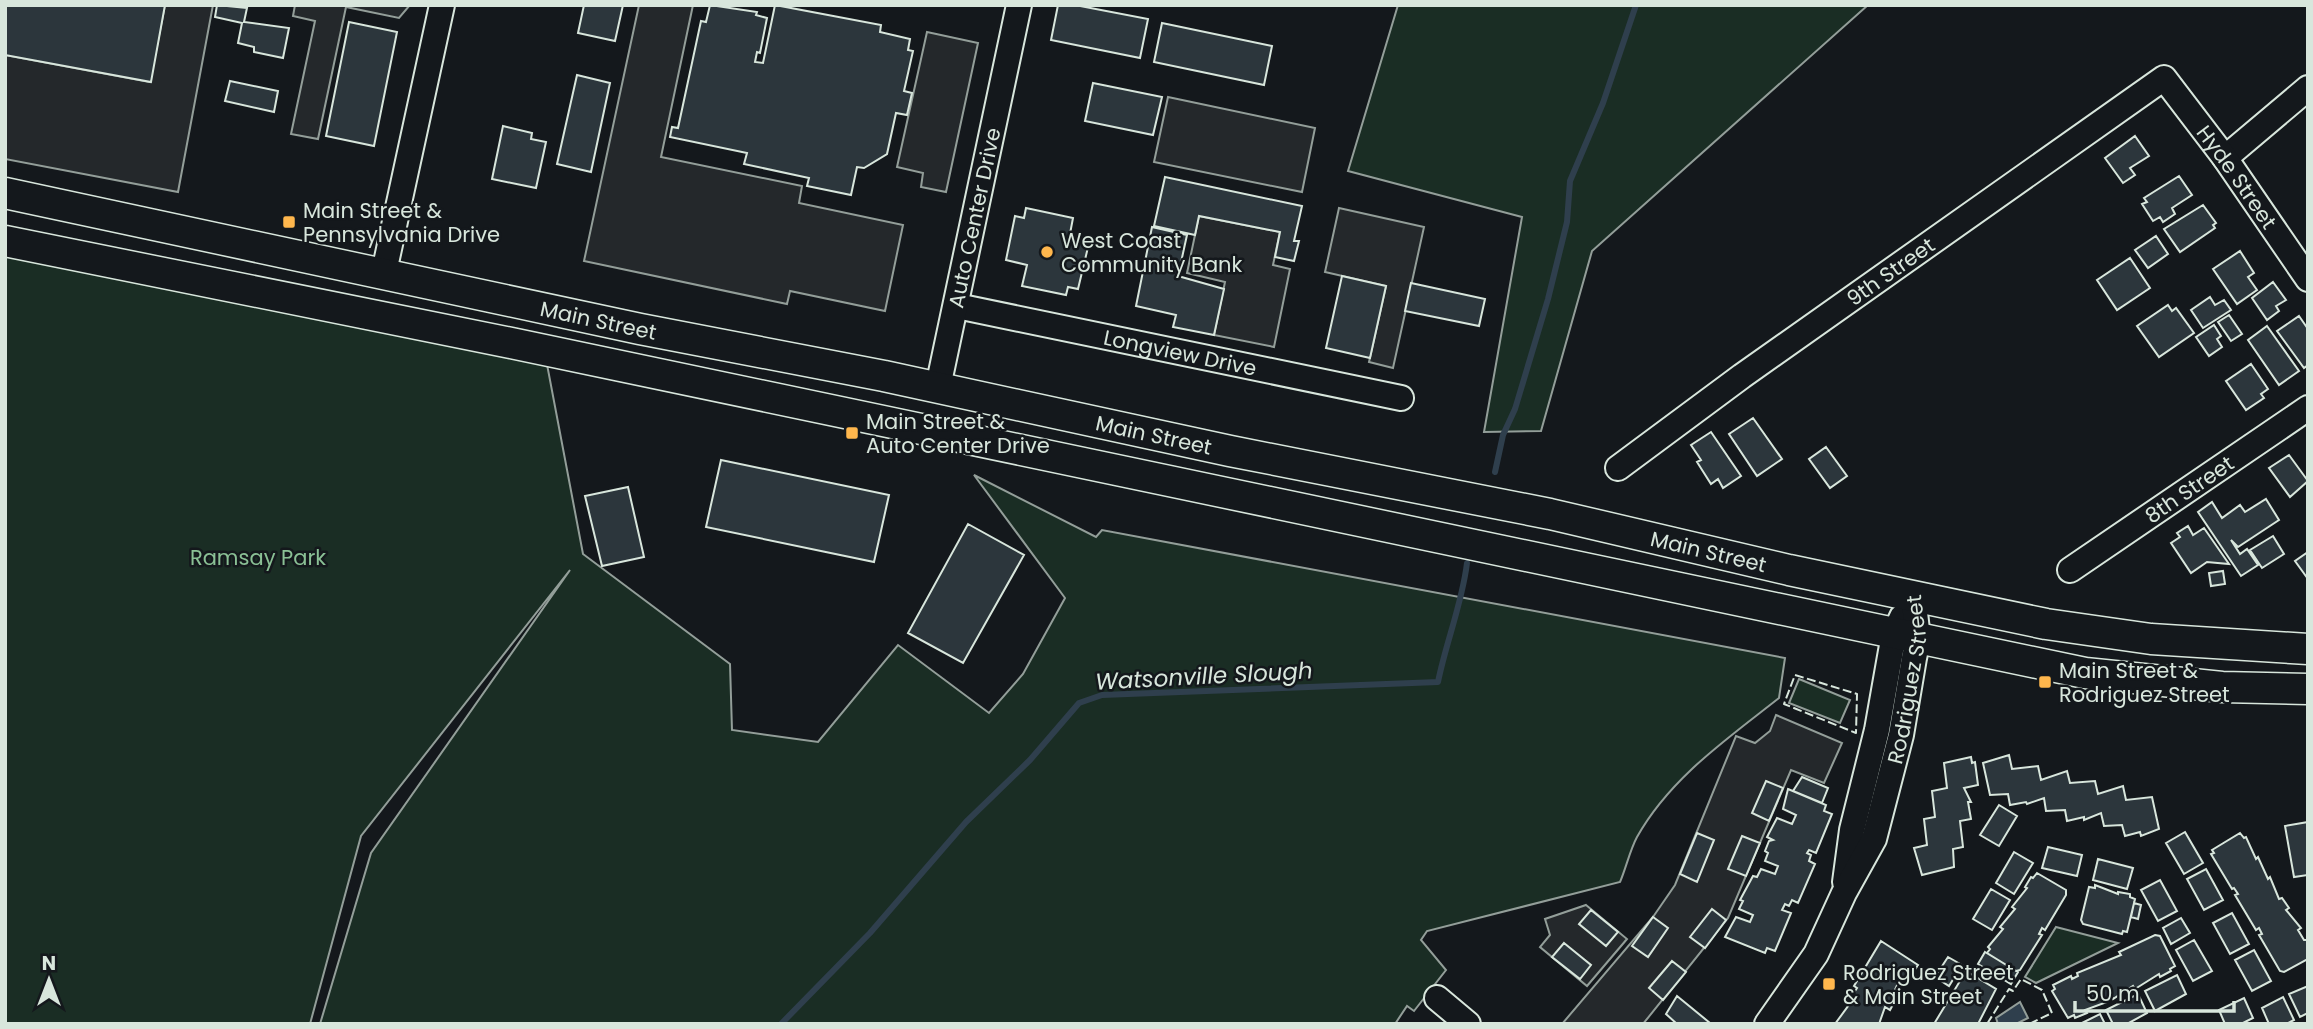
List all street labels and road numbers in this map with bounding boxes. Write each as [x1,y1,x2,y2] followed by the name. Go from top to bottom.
[2190,119,2284,234] street label: Hyde Street
[941,125,1007,311] street label: Auto Center Drive
[1841,230,1940,312] street label: 9th Street
[538,294,659,346] street label: Main Street
[1101,322,1259,382] street label: Longview Drive
[1093,408,1215,461] street label: Main Street
[2139,448,2239,530] street label: 8th Street
[1648,524,1769,579] street label: Main Street
[1880,594,1933,767] street label: Rodriguez Street

